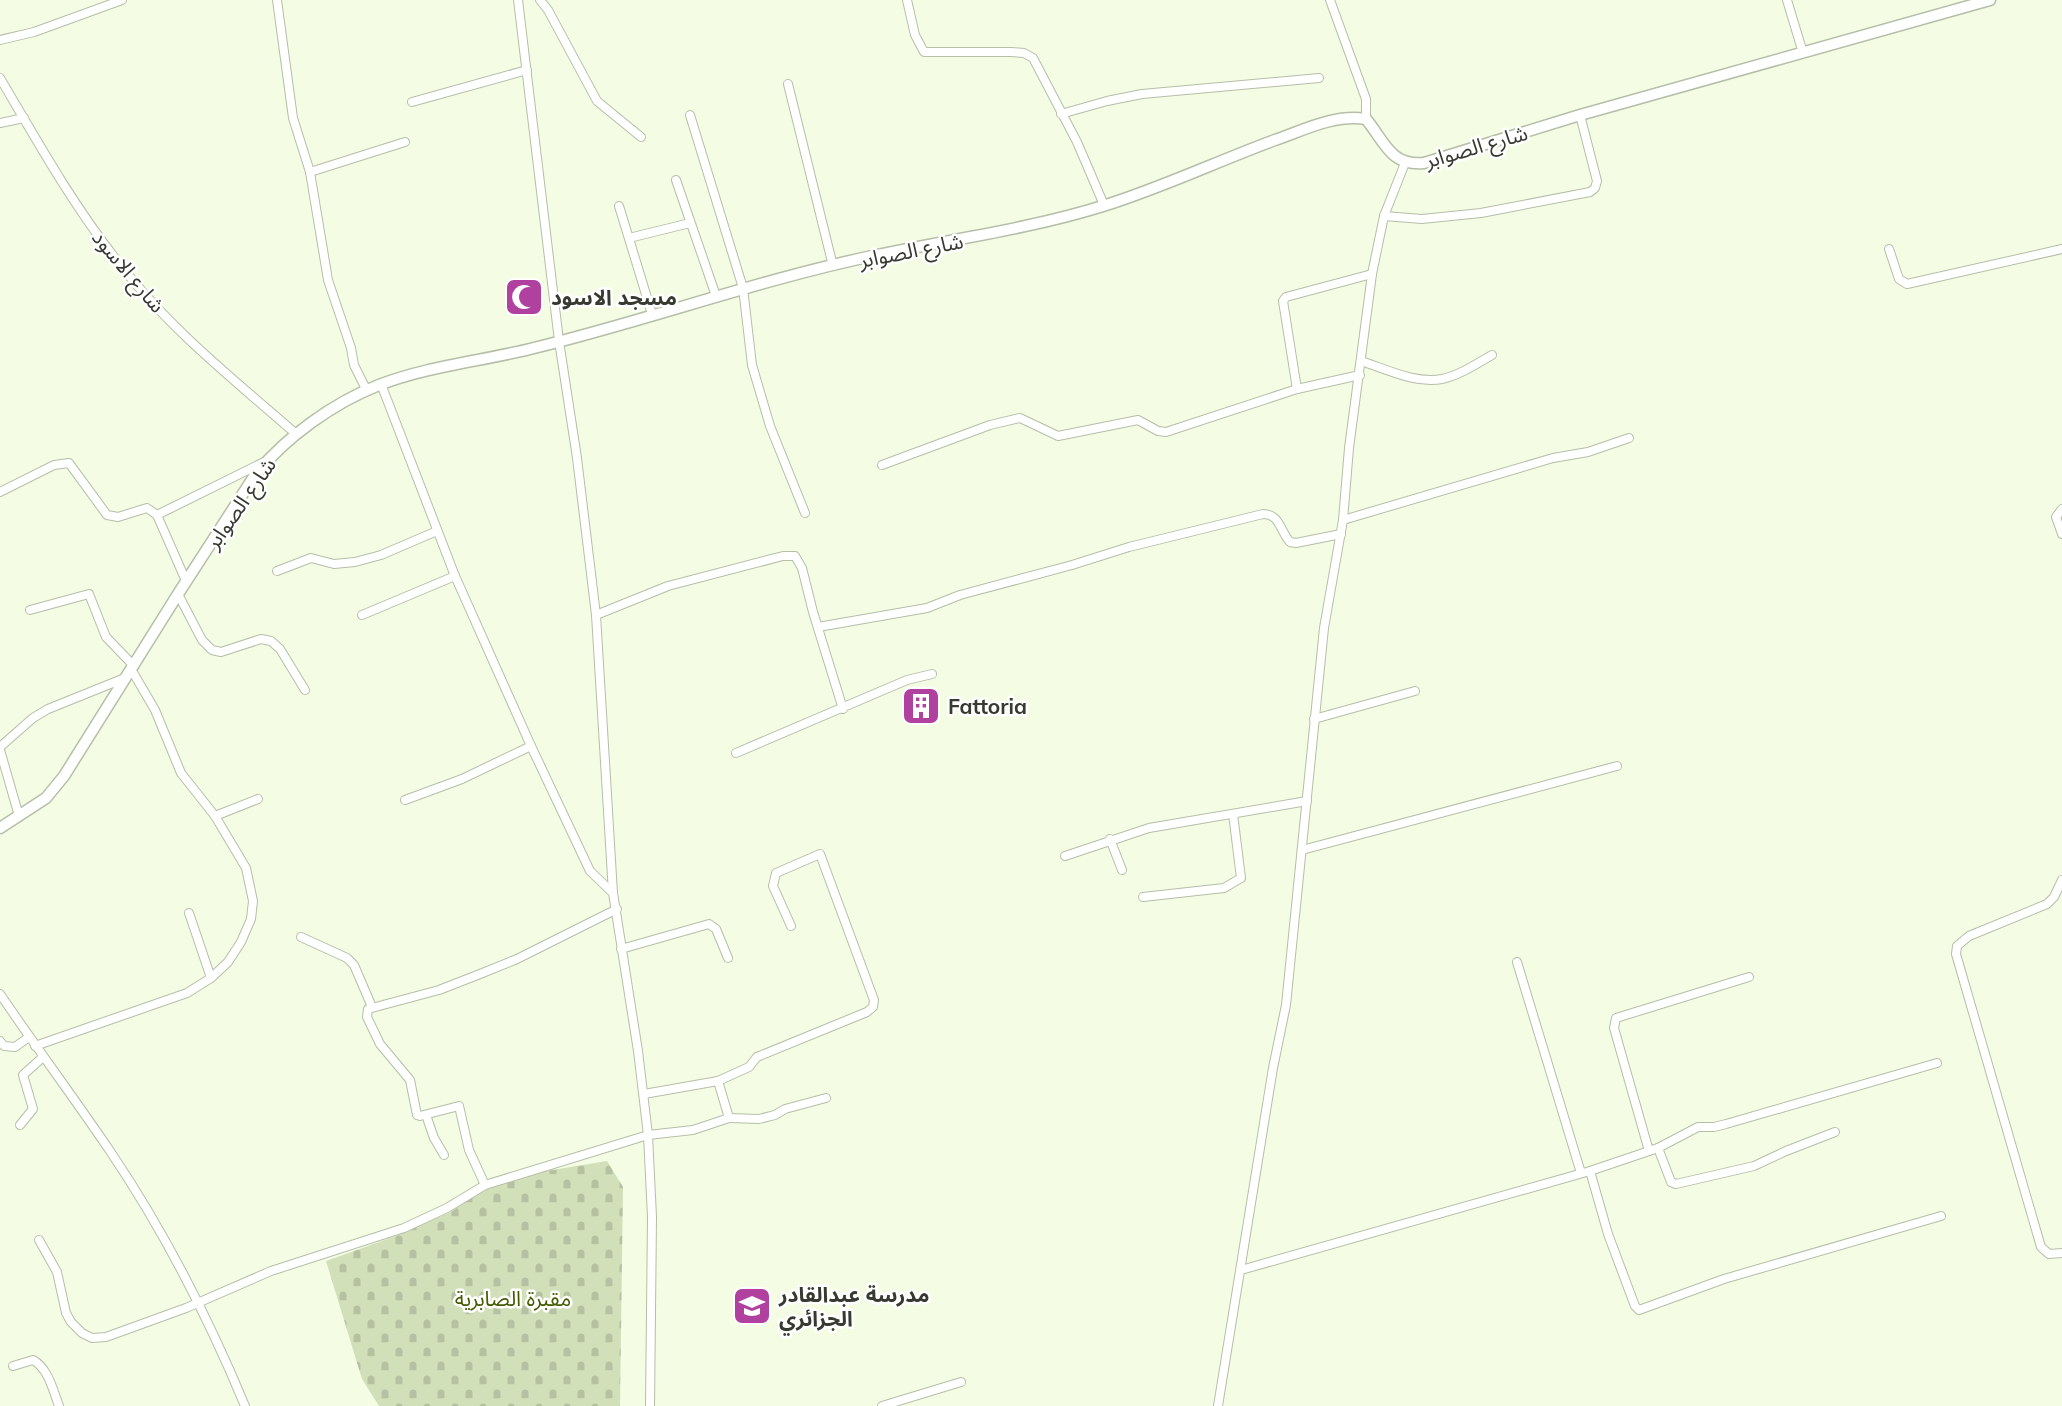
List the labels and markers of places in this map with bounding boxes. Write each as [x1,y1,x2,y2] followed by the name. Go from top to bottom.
[503,276,545,318] mosque icon: مسجد الاسود
[551,284,677,310] place label: مسجد الاسود
[900,685,942,727] building icon: Fattoria
[948,693,1027,719] place label: Fattoria
[778,1281,930,1336] place label: مدرسة عبدالقادر الجزائري
[731,1285,773,1327] school or university icon: مدرسة عبدالقادر الجزائري

